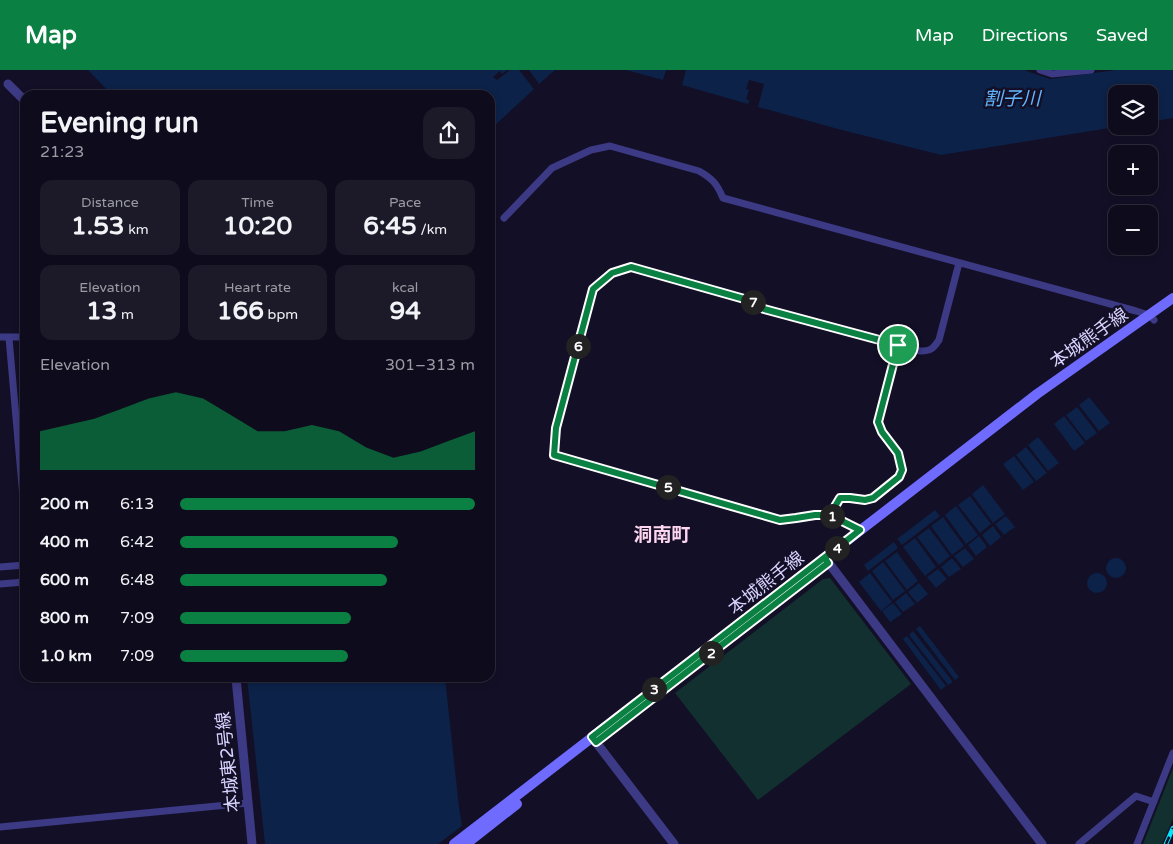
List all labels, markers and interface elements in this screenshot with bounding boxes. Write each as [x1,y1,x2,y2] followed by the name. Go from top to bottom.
[25,21,77,50] text: Map
[915,24,954,46] text: Map
[982,24,1068,46] text: Directions
[1096,24,1148,46] text: Saved
[1108,85,1158,255] map controls
[1108,85,1158,135] button: layers
[983,88,1042,110] water label: 割子川
[40,106,199,140] text: Evening run
[423,107,475,159] button: share
[40,142,84,162] text: 21:23
[1108,145,1158,195] button: +
[81,194,139,211] text: Distance
[241,194,274,211] text: Time
[389,194,421,211] text: Pace
[1108,205,1158,255] button: −
[71,211,125,241] text: 1.53
[223,211,292,241] text: 10:20
[363,211,417,241] text: 6:45
[125,221,149,238] text: km
[417,221,447,238] text: /km
[79,279,140,296] text: Elevation
[224,279,291,296] text: Heart rate
[392,279,418,296] text: kcal
[740,290,766,314] pin: 7
[749,294,758,311] text: 7
[86,296,117,326] text: 13
[217,296,264,326] text: 166
[389,296,421,326] text: 94
[1046,303,1132,373] street label: 本城熊手線
[117,306,134,323] text: m
[264,306,298,323] text: bpm
[877,324,919,366] pin
[884,331,912,359] icon: arrive
[566,334,590,358] pin: 6
[574,338,583,355] text: 6
[40,355,110,375] text: Elevation
[385,355,475,375] text: 301–313 m
[656,474,680,500] pin: 5
[664,479,673,496] text: 5
[40,494,89,514] text: 200 m
[120,494,154,514] text: 6:13
[820,504,844,528] pin: 1
[828,508,837,525] text: 1
[633,524,691,546] district label: 洞南町
[40,532,89,552] text: 400 m
[120,532,154,552] text: 6:42
[824,536,850,560] pin: 4
[833,540,842,557] text: 4
[724,547,808,619] street label: 本城熊手線
[40,570,89,590] text: 600 m
[120,570,154,590] text: 6:48
[40,608,89,628] text: 800 m
[120,608,154,628] text: 7:09
[698,640,724,666] pin: 2
[707,645,716,662] text: 2
[40,646,92,666] text: 1.0 km
[120,646,154,666] text: 7:09
[642,676,666,702] pin: 3
[650,681,659,698] text: 3
[212,710,244,814] street label: 本城東2号線

